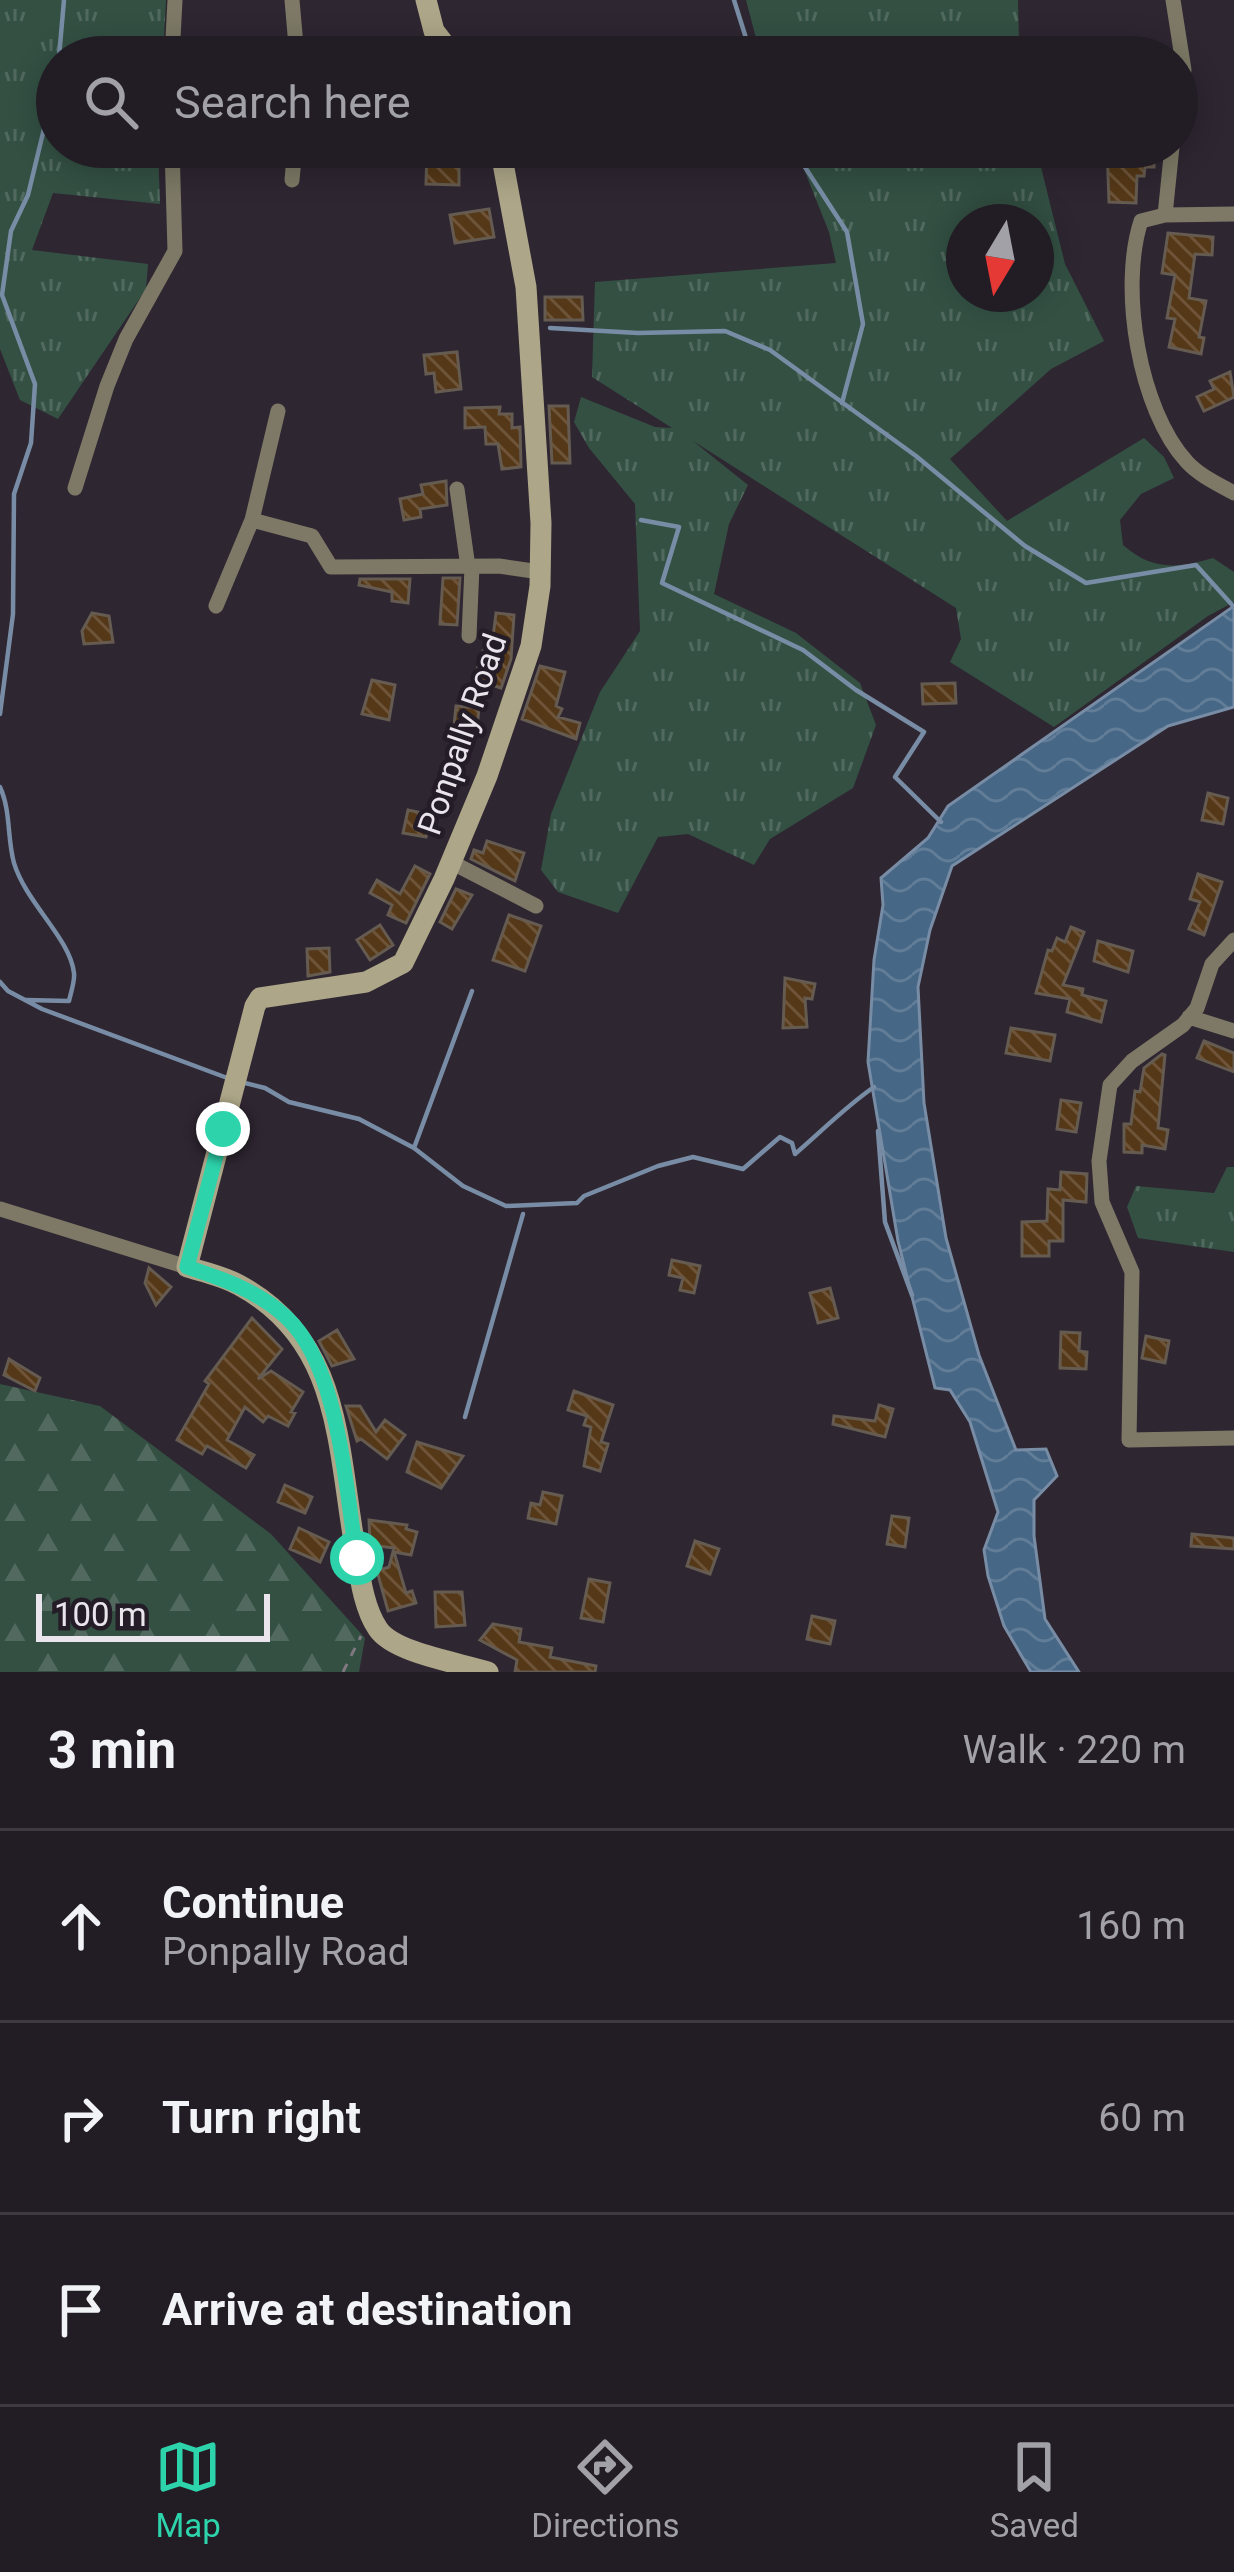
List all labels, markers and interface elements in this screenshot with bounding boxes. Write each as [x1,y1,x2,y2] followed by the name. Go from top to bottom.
[36,36,1198,168] search box
[78,69,144,135] icon: search
[174,76,411,129] text: Search here
[946,204,1054,312] north arrow
[409,629,515,839] street label: Ponpally Road
[196,1102,250,1156] route end
[330,1531,384,1585] route start
[36,1588,270,1641] scale bar
[54,1595,147,1634] text: 100 m
[48,1721,176,1780] text: 3 min
[962,1727,1186,1773] text: Walk · 220 m
[162,1876,344,1929] text: Continue
[48,1893,114,1959] icon: ahead
[1076,1903,1186,1949] text: 160 m
[162,1929,410,1975] text: Ponpally Road
[48,2085,114,2151] icon: right
[162,2091,361,2144] text: Turn right
[1098,2095,1186,2141] text: 60 m
[48,2277,114,2343] icon: arrive
[162,2283,573,2336] text: Arrive at destination
[155,2434,221,2545] tab: Map
[531,2434,680,2545] tab: Directions
[990,2434,1079,2545] tab: Saved

